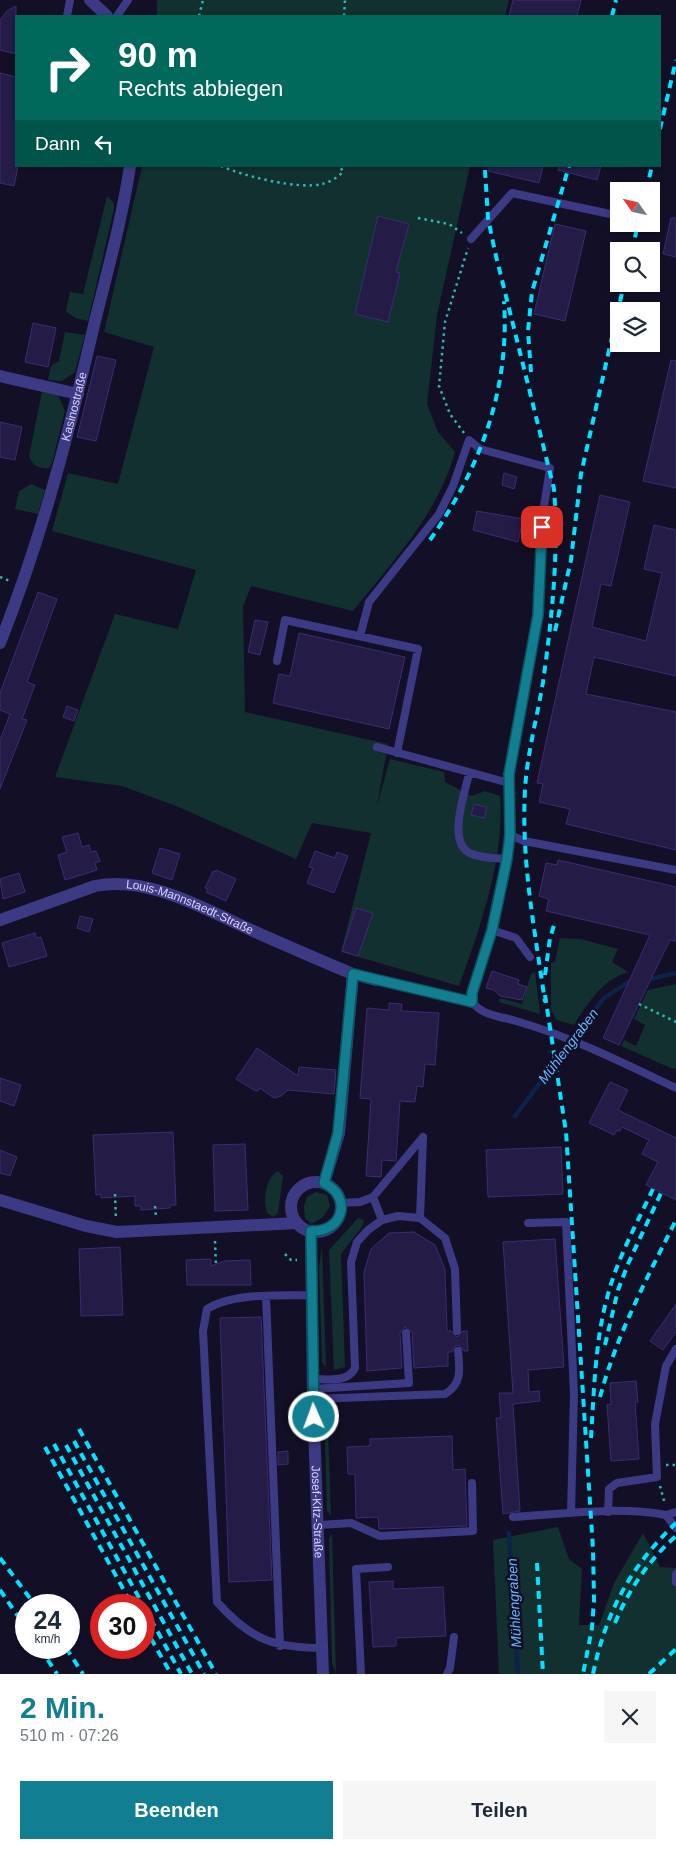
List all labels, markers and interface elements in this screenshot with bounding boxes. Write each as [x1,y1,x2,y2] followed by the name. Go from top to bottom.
[35,35,100,100] icon: right
[118,35,198,74] text: 90 m
[118,76,283,101] text: Rechts abbiegen
[90,130,118,158] icon: left
[35,133,80,154] text: Dann
[610,182,660,232] north arrow
[610,182,660,352] map controls
[610,242,660,292] button: search
[610,302,660,352] button: layers
[59,370,90,443] street label: Kasinostraße
[521,506,563,548] pin
[528,513,556,541] icon: arrive
[125,877,256,937] street label: Louis-Mannstaedt-Straße
[535,1005,601,1087] water label: Mühlengraben
[287,1390,339,1442] position arrow
[308,1465,326,1559] street label: Josef-Kitz-Straße
[504,1558,524,1648] water label: Mühlengraben
[90,1594,155,1659] speed limit sign: 30
[34,1606,61,1634] text: 24
[34,1632,61,1646] text: km/h
[20,1691,105,1724] text: 2 Min.
[604,1691,656,1743] button: close
[20,1727,119,1744] text: 510 m · 07:26
[20,1781,333,1839] button: Beenden
[343,1781,656,1839] button: Teilen

